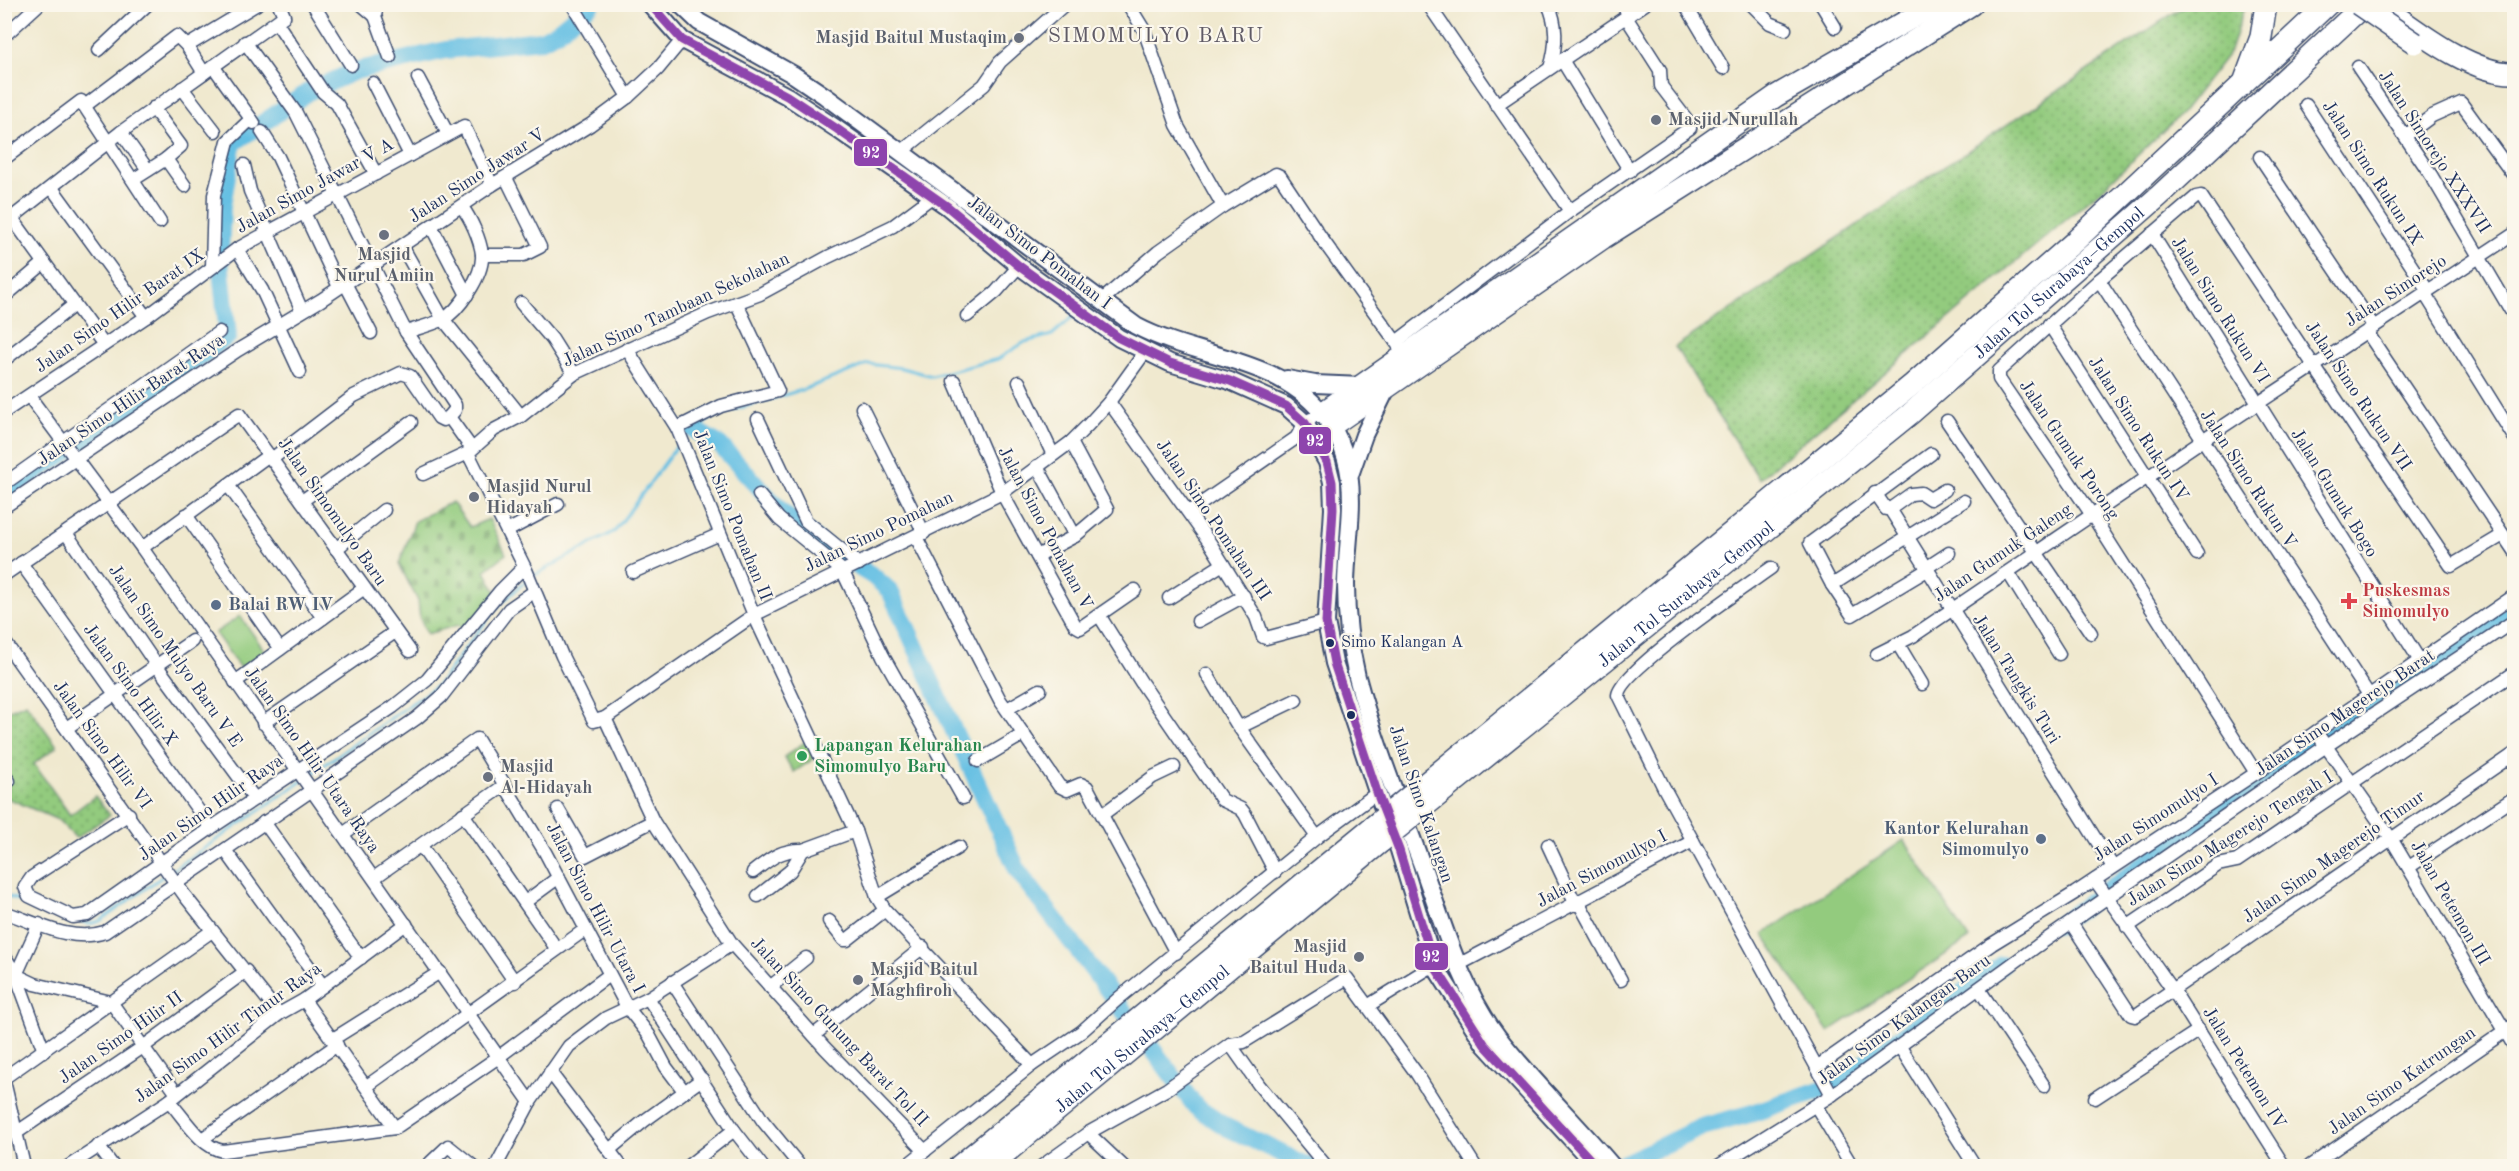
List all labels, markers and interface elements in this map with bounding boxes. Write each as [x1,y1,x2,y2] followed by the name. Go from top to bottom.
[1048,26,1264,47] district label: SIMOMULYO BARU
[815,29,1007,47] place label: Masjid Baitul Mustaqim
[1012,31,1026,45] marker: Masjid Baitul Mustaqim
[2375,67,2493,237] street label: Jalan Simorejo XXXVII
[2319,98,2426,249] street label: Jalan Simo Rukun IX
[1668,111,1798,129] place label: Masjid Nurullah
[1649,113,1663,127] marker: Masjid Nurullah
[406,125,548,227] street label: Jalan Simo Jawar V
[233,135,397,237] street label: Jalan Simo Jawar V A
[853,138,888,167] line badge: 92
[862,146,880,162] text: 92
[964,193,1114,313] street label: Jalan Simo Pomahan I
[1970,204,2148,363] street label: Jalan Tol Surabaya–Gempol
[377,228,391,242] marker: Masjid Nurul Amiin
[2168,234,2272,386] street label: Jalan Simo Rukun VI
[32,245,208,376] street label: Jalan Simo Hilir Barat IX
[334,246,434,285] place label: Masjid Nurul Amiin
[560,249,793,371] street label: Jalan Simo Tambaan Sekolahan
[2342,252,2450,330] street label: Jalan Simorejo
[2301,318,2415,474] street label: Jalan Simo Rukun VII
[34,331,228,469] street label: Jalan Simo Hilir Barat Raya
[2085,353,2192,505] street label: Jalan Simo Rukun IV
[2016,377,2122,523] street label: Jalan Gumuk Porong
[2196,406,2300,552] street label: Jalan Simo Rukun V
[2287,425,2381,561] street label: Jalan Gumuk Bogo
[1298,426,1332,455] line badge: 92
[689,427,775,603] street label: Jalan Simo Pomahan II
[1306,434,1324,450] text: 92
[274,435,390,590] street label: Jalan Simomulyo Baru
[1153,436,1273,604] street label: Jalan Simo Pomahan III
[994,443,1096,613] street label: Jalan Simo Pomahan V
[486,478,592,517] place label: Masjid Nurul Hidayah
[802,488,957,576] street label: Jalan Simo Pomahan
[467,490,481,504] marker: Masjid Nurul Hidayah
[1931,500,2076,606] street label: Jalan Gumuk Galeng
[1595,518,1778,671] street label: Jalan Tol Surabaya–Gempol
[105,561,245,751] street label: Jalan Simo Mulyo Baru V E
[2362,582,2450,621] place label: Puskesmas Simomulyo
[2340,592,2358,610] marker: Puskesmas Simomulyo
[228,596,333,614] place label: Balai RW IV
[209,598,223,612] marker: Balai RW IV
[1969,611,2063,747] street label: Jalan Tangkis Turi
[80,621,181,750] street label: Jalan Simo Hilir X
[1341,635,1463,651] place label: Simo Kalangan A
[1324,637,1336,649] marker: Simo Kalangan A
[2252,646,2438,780] street label: Jalan Simo Magerejo Barat
[241,664,383,856] street label: Jalan Simo Hilir Utara Raya
[50,678,154,812] street label: Jalan Simo Hilir VI
[1345,709,1357,721] unlabelled marker
[1386,723,1457,886] street label: Jalan Simo Kalangan
[814,737,982,776] place label: Lapangan Kelurahan Simomulyo Baru
[795,749,809,763] marker: Lapangan Kelurahan Simomulyo Baru
[135,751,287,865] street label: Jalan Simo Hilir Raya
[500,758,592,797] place label: Masjid Al-Hidayah
[2124,768,2336,910] street label: Jalan Simo Magerejo Tengah I
[481,770,495,784] marker: Masjid Al-Hidayah
[2090,771,2222,865] street label: Jalan Simomulyo I
[2240,787,2429,927] street label: Jalan Simo Magerejo Timur
[542,820,648,996] street label: Jalan Simo Hilir Utara I
[1884,820,2029,859] place label: Kantor Kelurahan Simomulyo
[1534,827,1670,911] street label: Jalan Simomulyo I
[2034,832,2048,846] marker: Kantor Kelurahan Simomulyo
[2407,838,2493,968] street label: Jalan Petemon III
[747,934,931,1130] street label: Jalan Simo Gunung Barat Tol II
[1249,938,1347,977] place label: Masjid Baitul Huda
[1414,942,1449,971] line badge: 92
[1352,950,1366,964] marker: Masjid Baitul Huda
[1422,950,1440,966] text: 92
[1814,951,1994,1089] street label: Jalan Simo Kalangan Baru
[131,959,325,1107] street label: Jalan Simo Hilir Timur Raya
[870,961,978,1000] place label: Masjid Baitul Maghfiroh
[1052,962,1233,1117] street label: Jalan Tol Surabaya–Gempol
[851,973,865,987] marker: Masjid Baitul Maghfiroh
[56,989,186,1087] street label: Jalan Simo Hilir II
[2199,1004,2289,1132] street label: Jalan Petemon IV
[2325,1023,2479,1139] street label: Jalan Simo Katrungan

